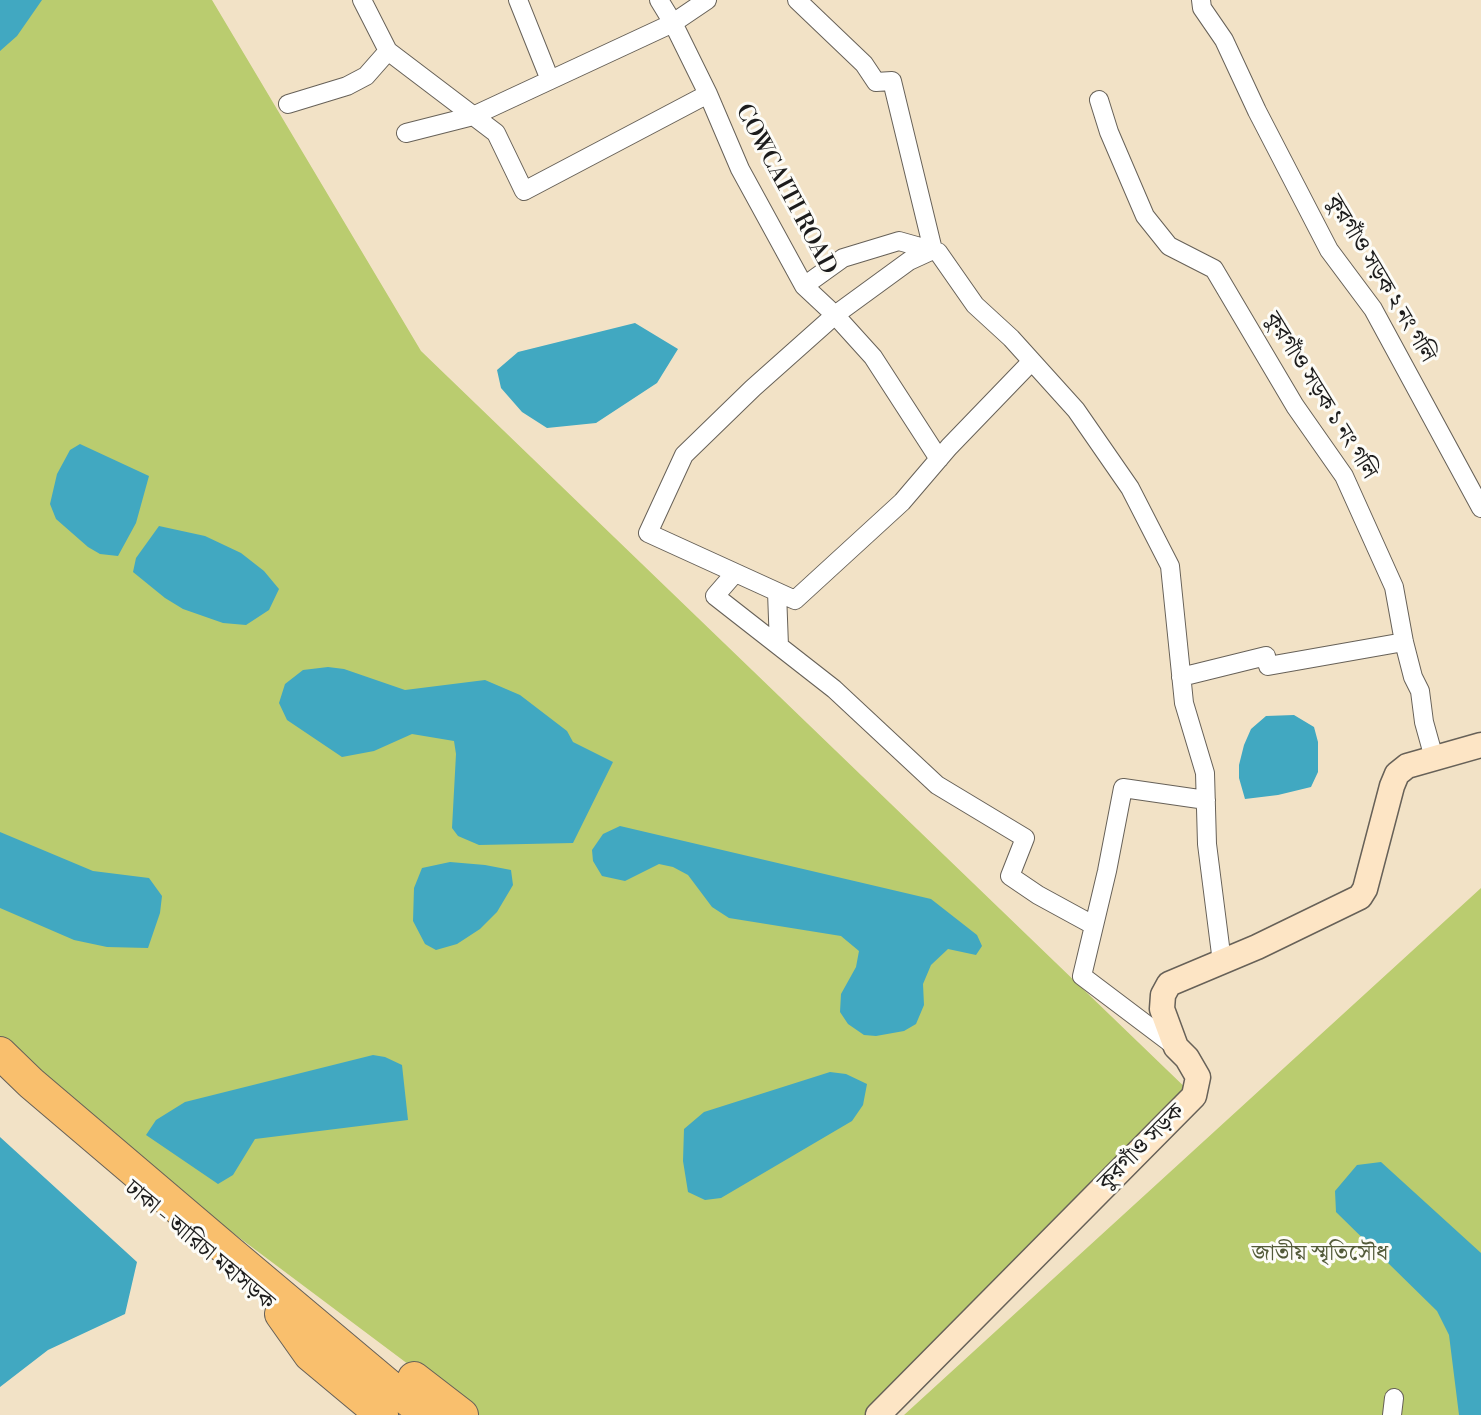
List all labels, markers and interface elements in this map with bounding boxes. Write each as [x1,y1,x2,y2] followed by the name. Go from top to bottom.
[728,100,842,280] street label: COWCAITI ROAD
[1319,190,1441,368] street label: কুরগাঁও সড়ক ২ নং গলি
[1258,308,1382,484] street label: কুরগাঁও সড়ক ১ নং গলি
[1093,1099,1191,1197] street label: কুরগাঁও সড়ক
[118,1175,280,1317] street label: ঢাকা - আরিচা মহাসড়ক
[1252,1240,1388,1268] park label: জাতীয় স্মৃতিসৌধ

